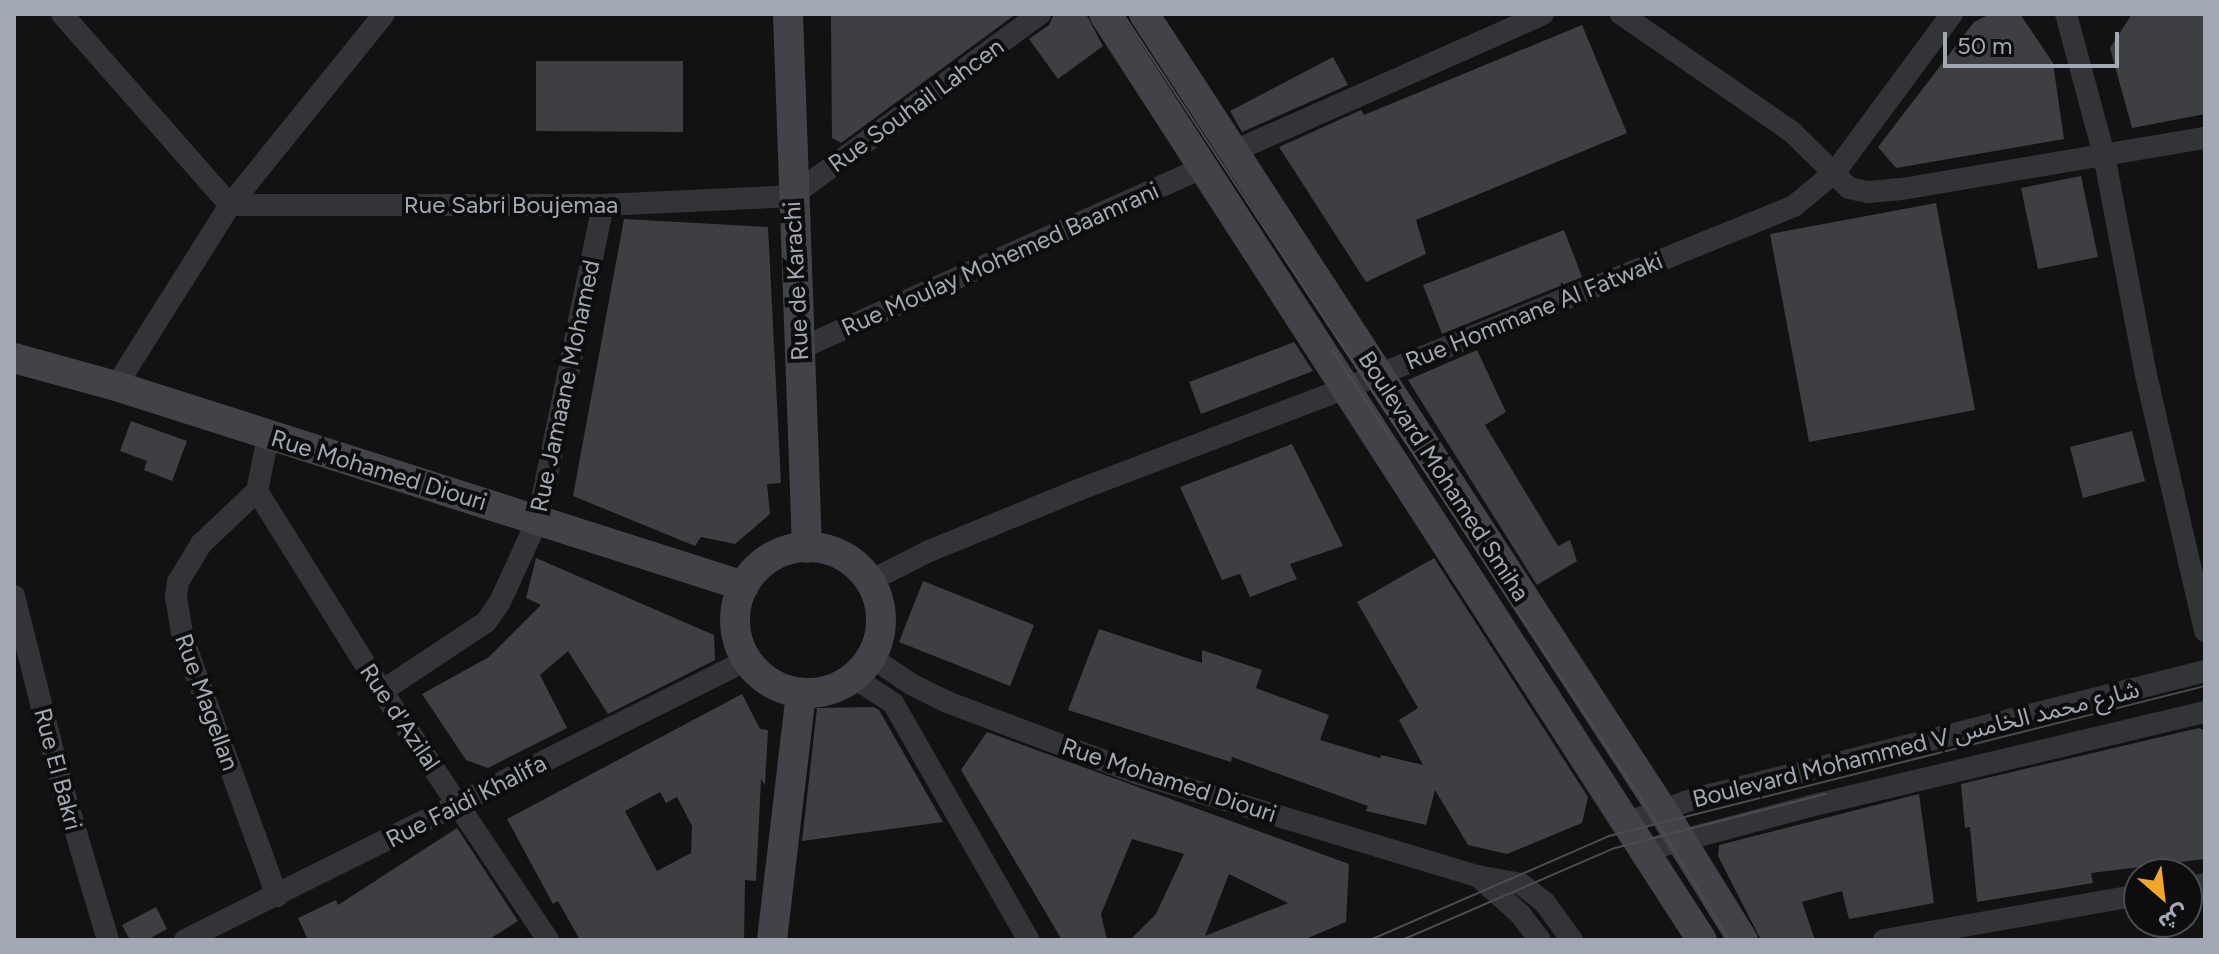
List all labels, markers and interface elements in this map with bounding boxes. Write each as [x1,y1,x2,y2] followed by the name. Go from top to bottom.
[1947,16,2123,66] scale bar
[1957,31,2013,60] text: 50 m
[823,32,1009,178] street label: Rue Souhail Lahcen
[837,176,1163,342] street label: Rue Moulay Mohemed Baamrani
[404,191,618,219] street label: Rue Sabri Boujemaa
[777,201,815,361] street label: Rue de Karachi
[1401,246,1667,376] street label: Rue Hommane Al Fatwaki
[524,257,606,515] street label: Rue Jamaane Mohamed
[1352,346,1536,606] street label: Boulevard Mohamed Smiha
[268,423,490,517] street label: Rue Mohamed Diouri
[169,630,245,774] street label: Rue Magellan
[354,658,446,776] street label: Rue d'Azilal
[1690,674,2142,814] street label: Boulevard Mohammed V شارع محمد الخامس
[28,705,88,833] street label: Rue El Bakri
[1058,732,1280,828] street label: Rue Mohamed Diouri
[381,748,551,854] street label: Rue Faidi Khalifa
[2123,858,2203,938] north arrow
[2154,899,2193,937] text: ش

